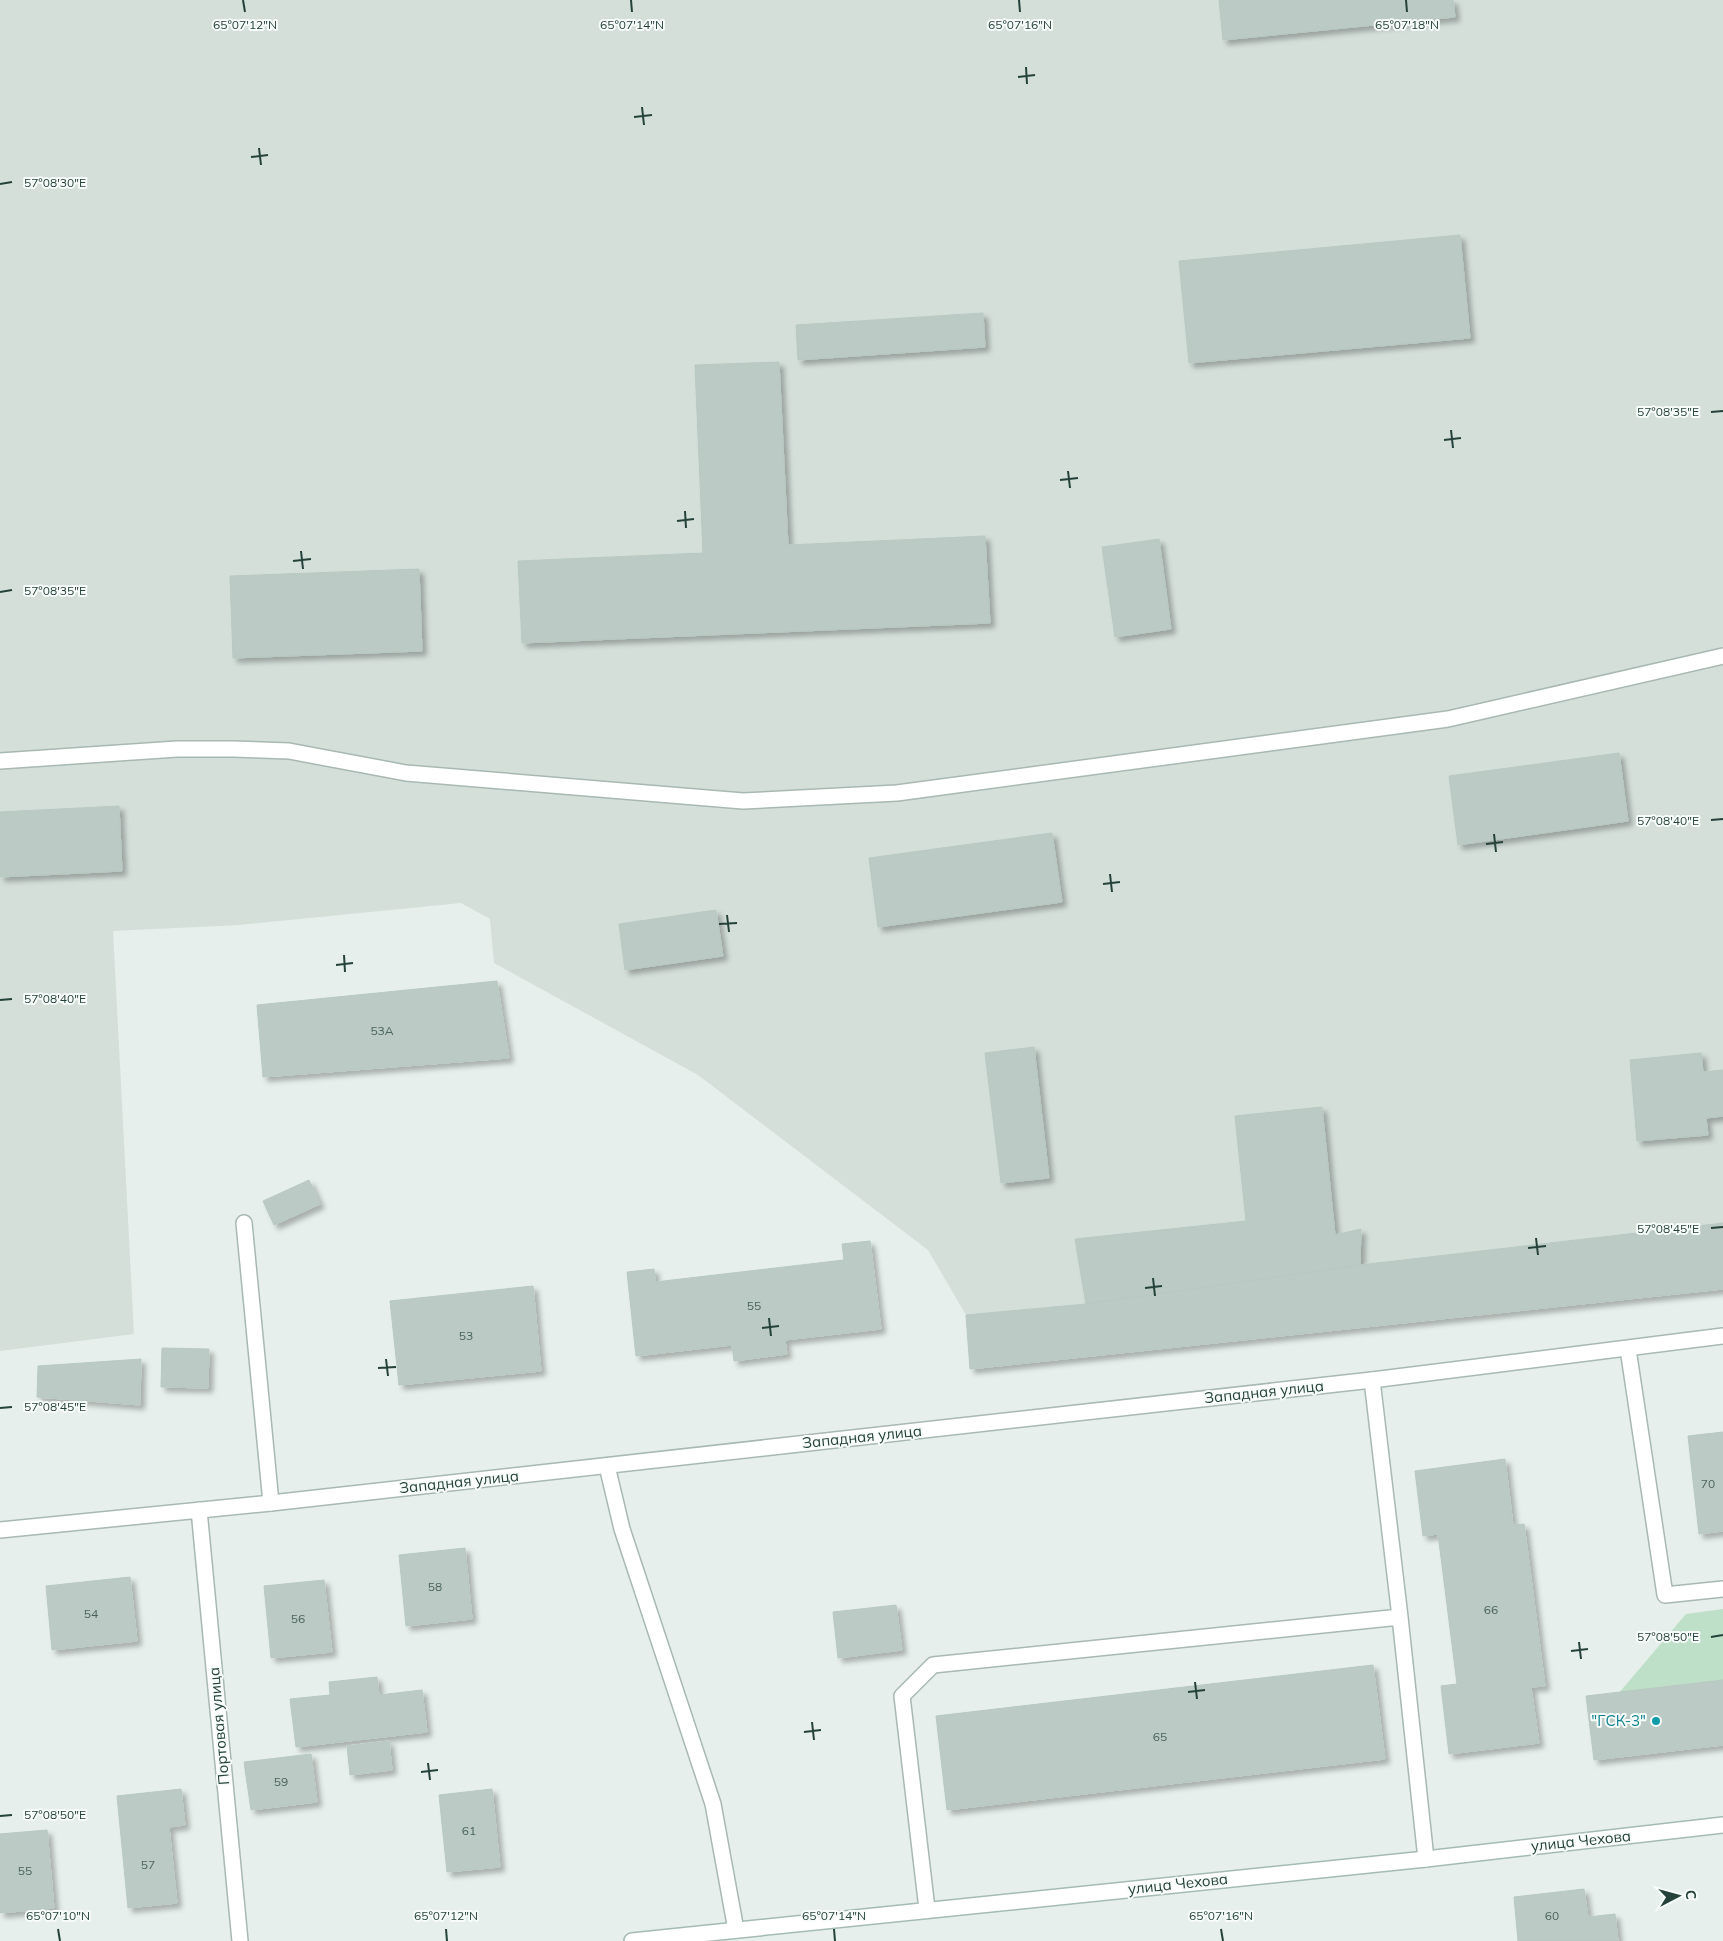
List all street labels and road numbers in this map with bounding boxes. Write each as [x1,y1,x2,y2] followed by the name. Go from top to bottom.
[1203,1376,1325,1407] street label: Западная улица
[801,1421,923,1452] street label: Западная улица
[398,1466,520,1497] street label: Западная улица
[204,1666,233,1786] street label: Портовая улица
[1530,1826,1632,1855] street label: улица Чехова
[1127,1869,1229,1898] street label: улица Чехова

